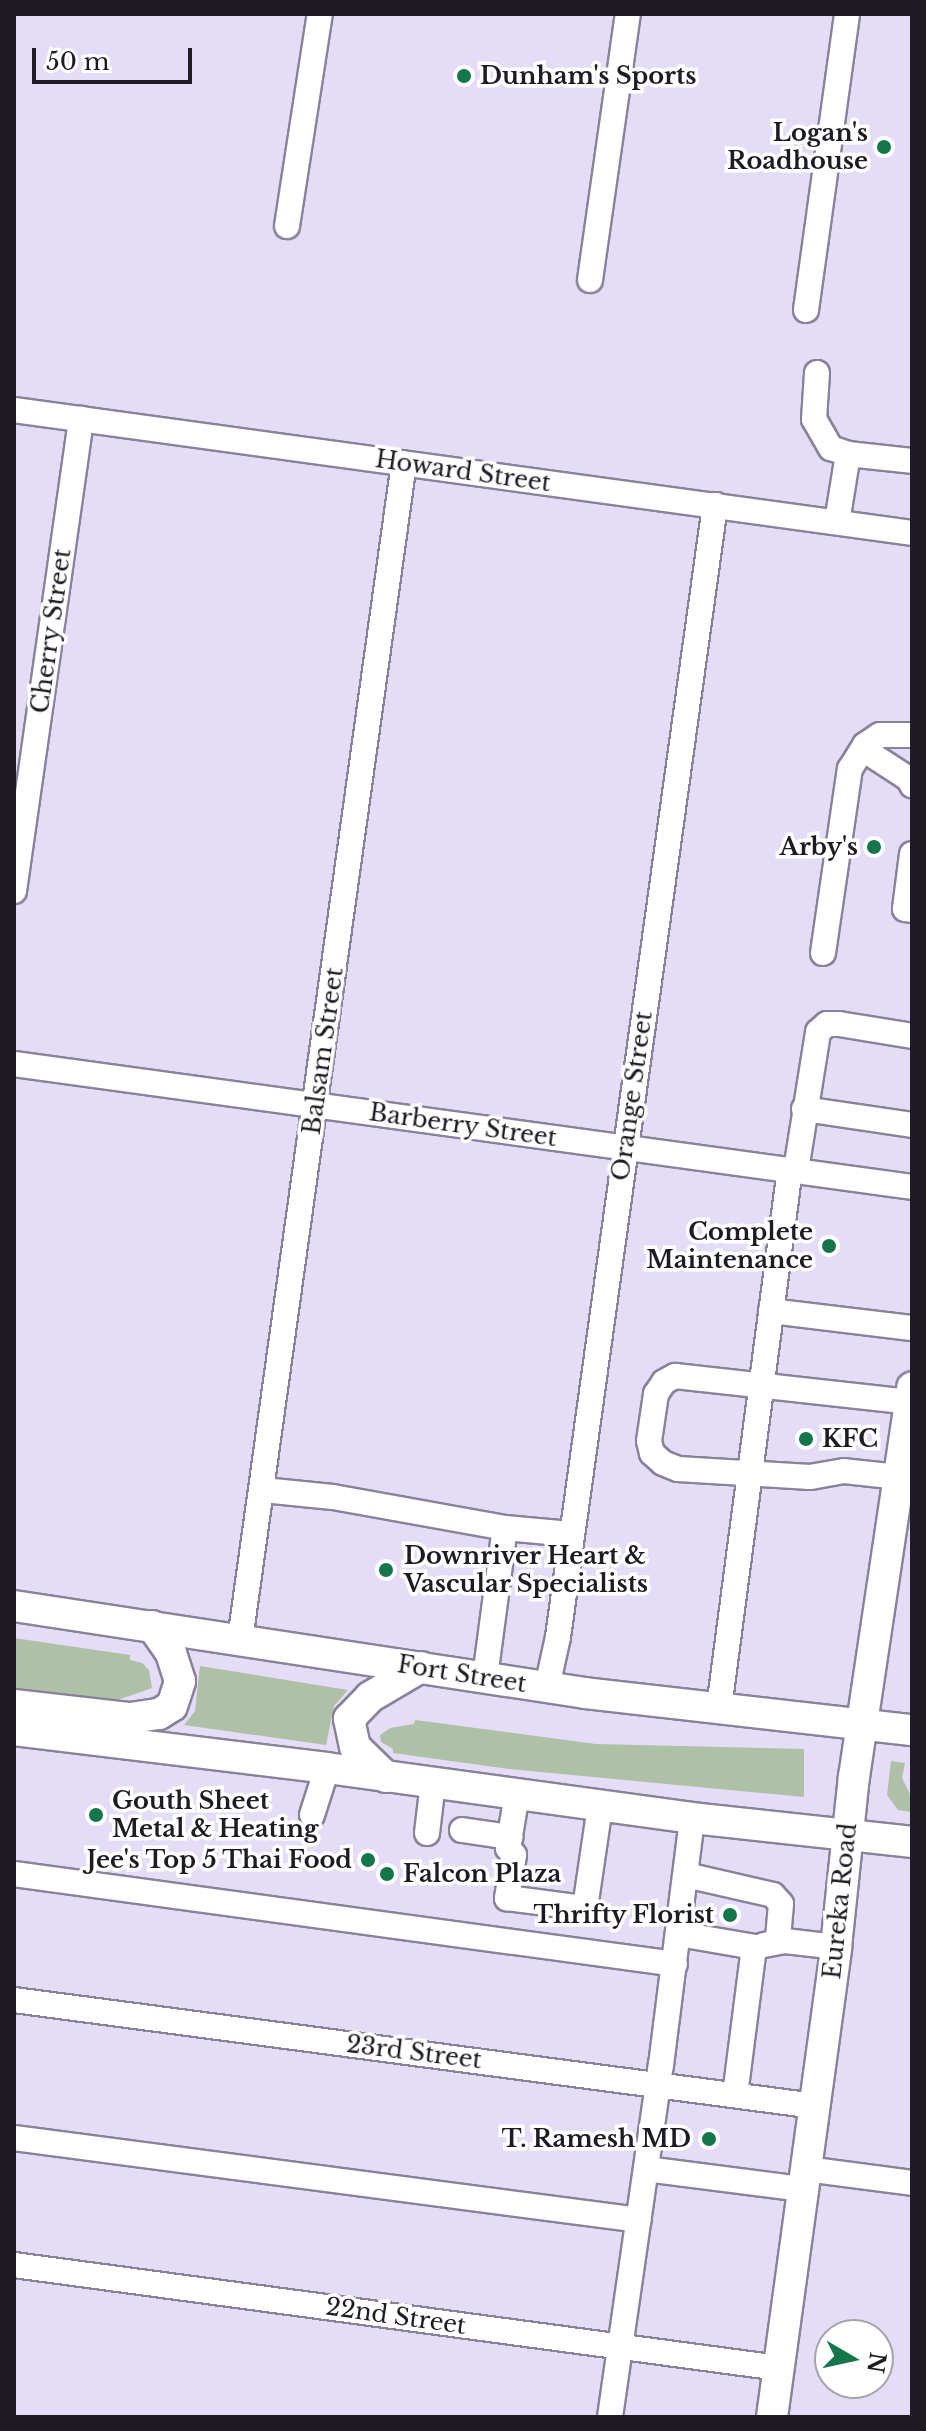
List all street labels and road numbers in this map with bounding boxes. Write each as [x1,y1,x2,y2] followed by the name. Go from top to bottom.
[373,444,553,498] street label: Howard Street
[25,546,77,716] street label: Cherry Street
[297,966,349,1136] street label: Balsam Street
[606,1009,658,1183] street label: Orange Street
[367,1098,559,1152] street label: Barberry Street
[395,1650,529,1698] street label: Fort Street
[817,1821,863,1981] street label: Eureka Road
[345,2029,483,2075] street label: 23rd Street
[324,2292,468,2340] street label: 22nd Street

